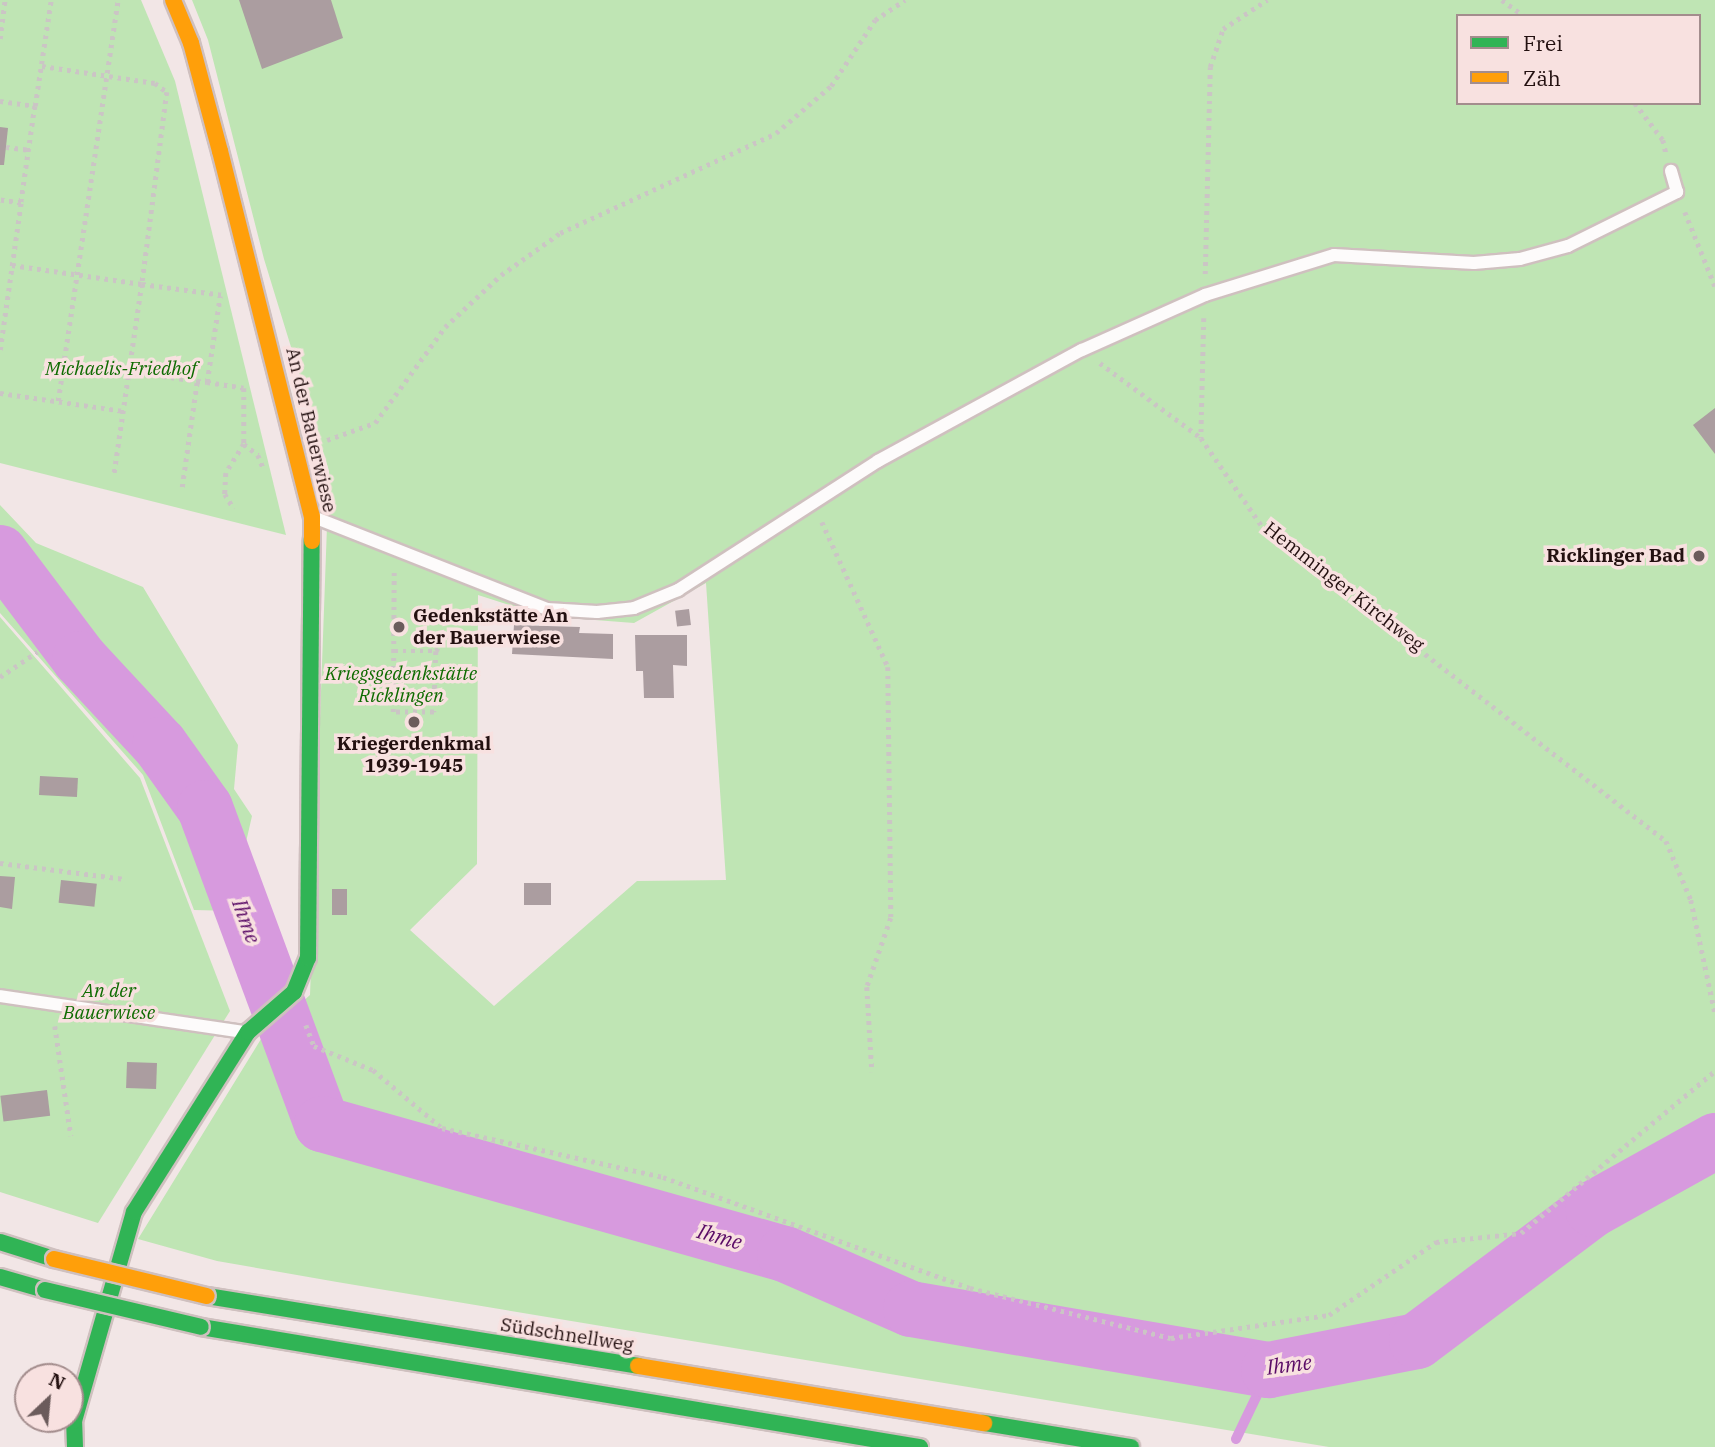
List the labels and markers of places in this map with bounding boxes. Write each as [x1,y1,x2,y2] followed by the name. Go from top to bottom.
[1546,545,1685,567] place label: Ricklinger Bad
[1691,548,1707,564] marker: Ricklinger Bad
[413,605,568,649] place label: Gedenkstätte An der Bauerwiese
[391,619,407,635] marker: Gedenkstätte An der Bauerwiese
[406,714,422,730] marker: Kriegerdenkmal 1939-1945
[337,733,491,777] place label: Kriegerdenkmal 1939-1945

